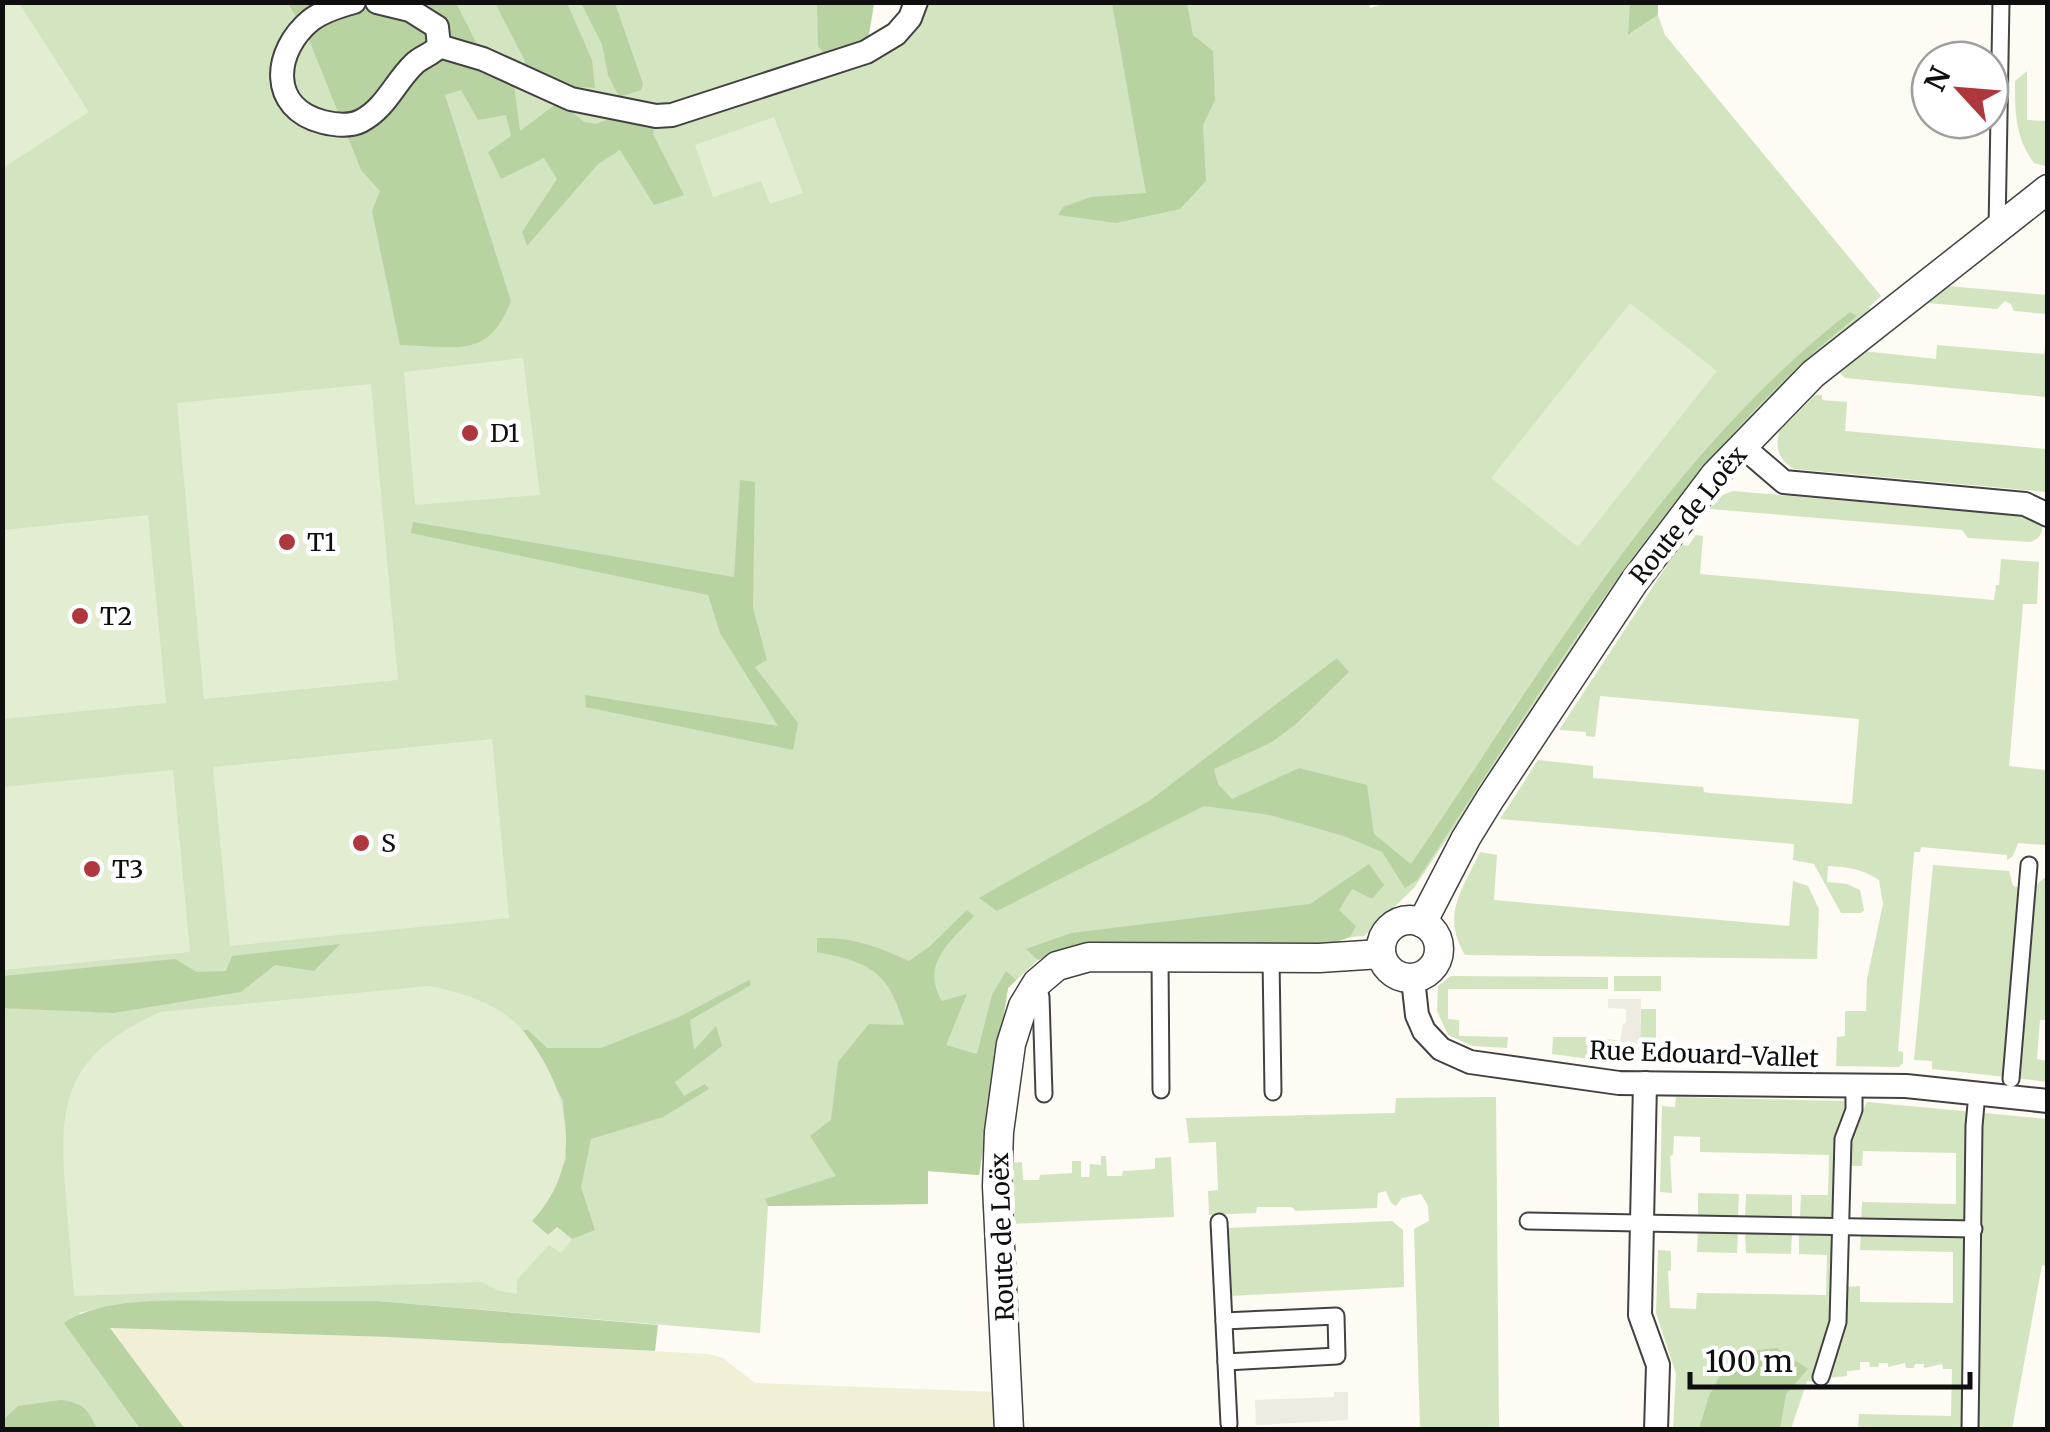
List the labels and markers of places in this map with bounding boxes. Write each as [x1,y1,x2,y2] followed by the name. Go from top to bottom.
[490,417,519,449] place label: D1
[459,422,481,444] marker: D1
[307,526,336,558] place label: T1
[276,531,298,553] marker: T1
[100,600,132,632] place label: T2
[69,605,91,627] marker: T2
[381,827,396,859] place label: S
[350,832,372,854] marker: S
[112,853,144,885] place label: T3
[81,858,103,880] marker: T3

